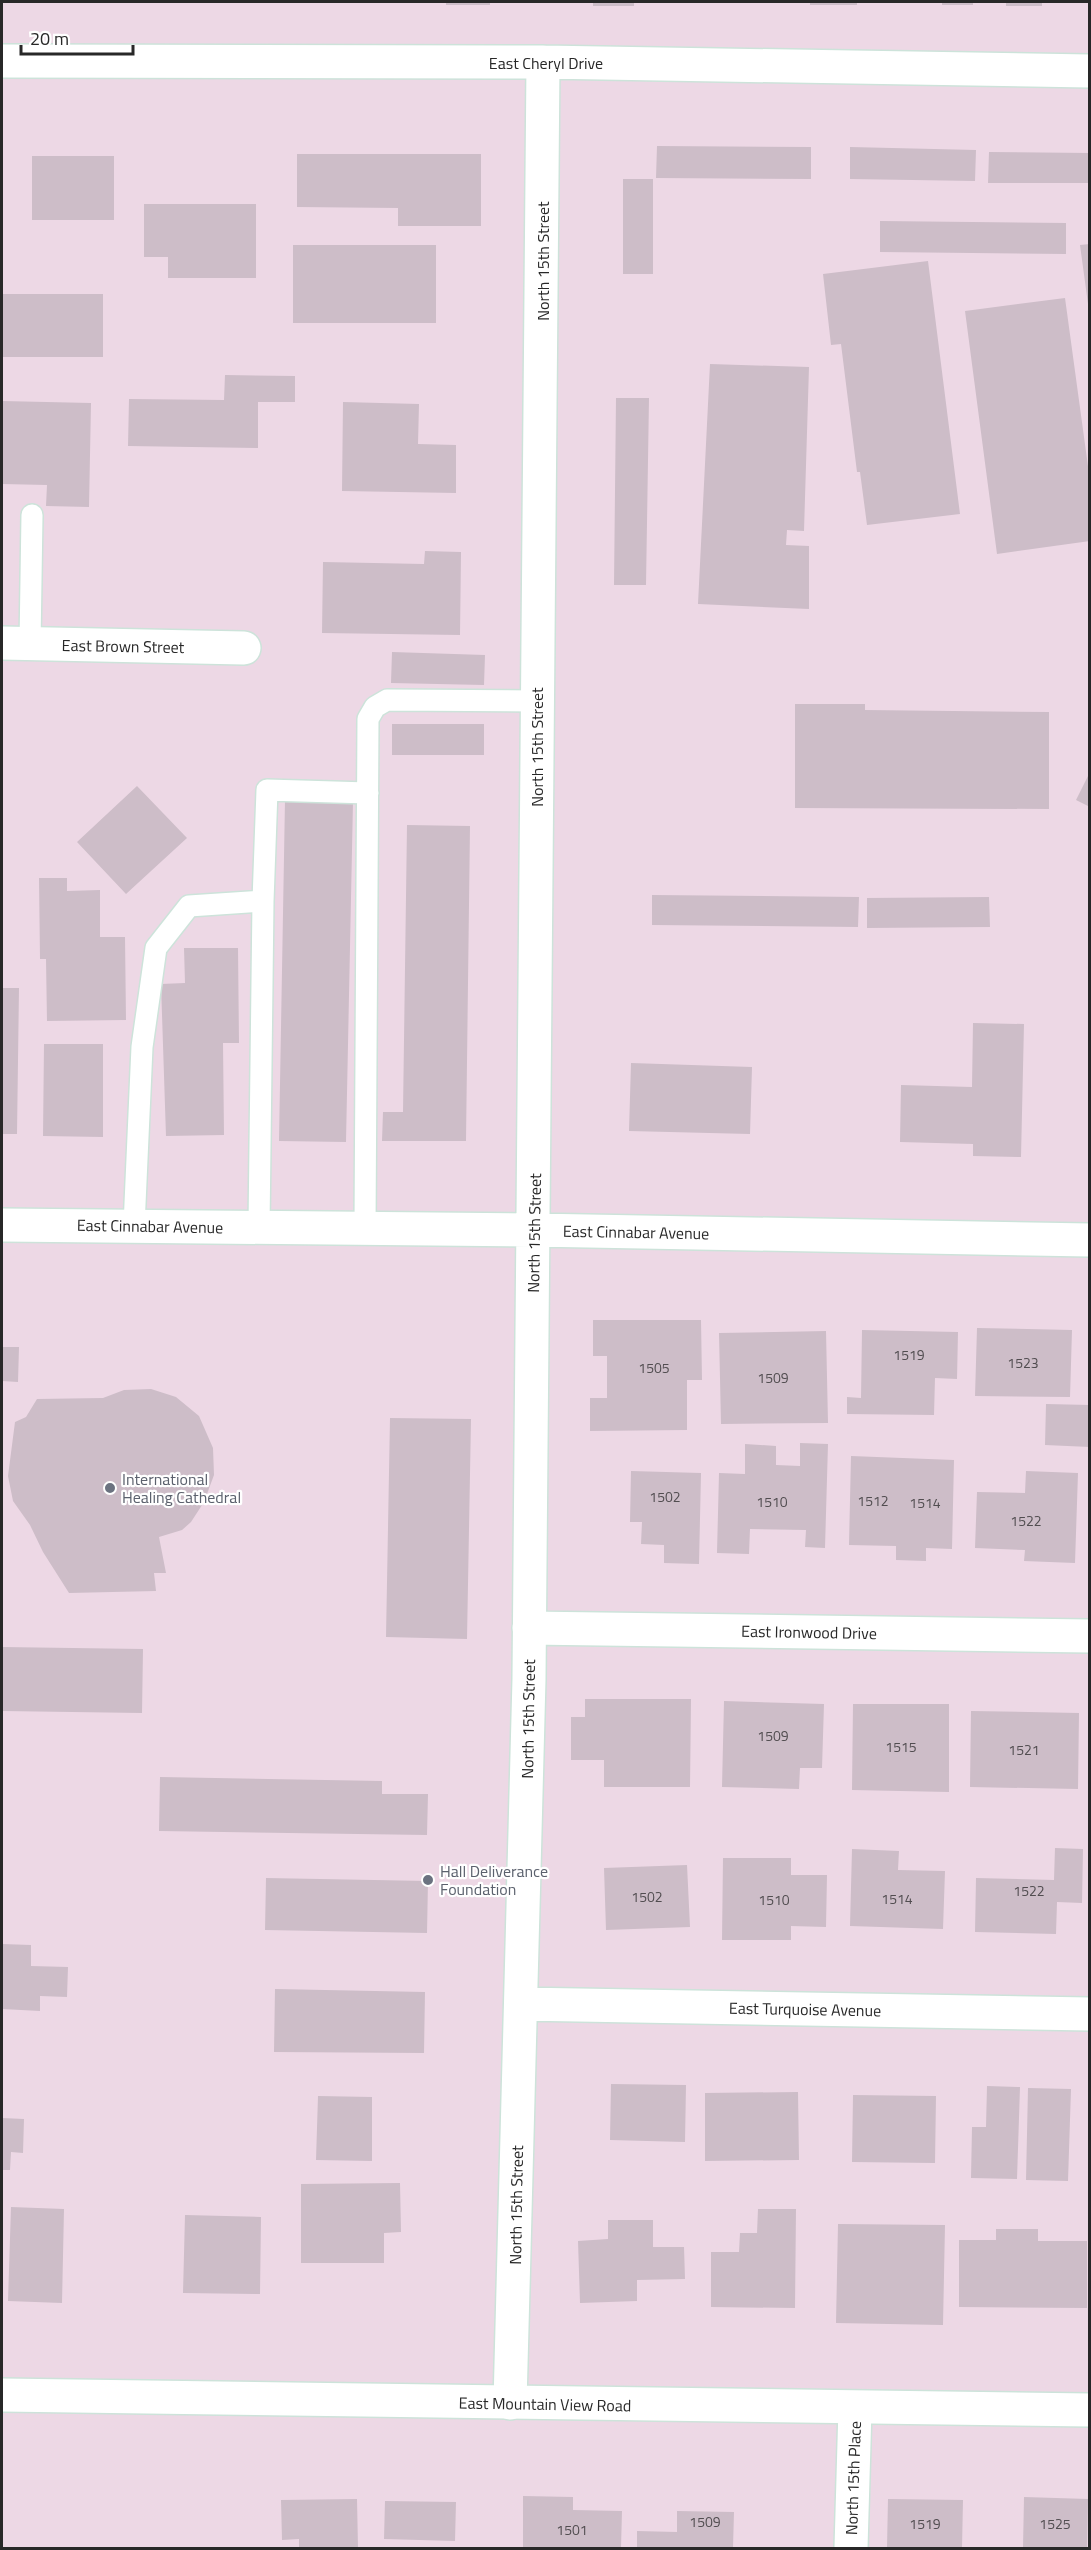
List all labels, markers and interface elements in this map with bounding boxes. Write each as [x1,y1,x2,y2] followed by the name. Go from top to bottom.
[21,18,134,56] scale bar
[30,25,69,52] text: 20 m
[489,51,603,75] street label: East Cheryl Drive
[531,201,555,321] street label: North 15th Street
[62,633,185,659] street label: East Brown Street
[525,687,549,807] street label: North 15th Street
[521,1173,547,1293] street label: North 15th Street
[77,1213,223,1239] street label: East Cinnabar Avenue
[563,1219,709,1245] street label: East Cinnabar Avenue
[893,1344,925,1365] house number: 1519
[1007,1352,1039,1373] house number: 1523
[638,1357,670,1378] house number: 1505
[757,1367,789,1388] house number: 1509
[122,1467,241,1509] place label: International Healing Cathedral
[103,1481,117,1495] marker: International Healing Cathedral
[649,1486,681,1507] house number: 1502
[857,1490,889,1511] house number: 1512
[756,1491,788,1512] house number: 1510
[909,1492,941,1513] house number: 1514
[1010,1510,1042,1531] house number: 1522
[741,1619,877,1645] street label: East Ironwood Drive
[515,1659,541,1779] street label: North 15th Street
[757,1725,789,1746] house number: 1509
[885,1736,917,1757] house number: 1515
[1008,1739,1040,1760] house number: 1521
[440,1859,548,1901] place label: Hall Deliverance Foundation
[421,1873,435,1887] marker: Hall Deliverance Foundation
[1013,1880,1045,1901] house number: 1522
[631,1886,663,1907] house number: 1502
[881,1888,913,1909] house number: 1514
[758,1889,790,1910] house number: 1510
[729,1996,881,2022] street label: East Turquoise Avenue
[503,2145,529,2265] street label: North 15th Street
[458,2390,632,2418] street label: East Mountain View Road
[839,2420,867,2536] street label: North 15th Place
[689,2511,721,2532] house number: 1509
[909,2513,941,2534] house number: 1519
[1039,2513,1071,2534] house number: 1525
[556,2519,588,2540] house number: 1501

